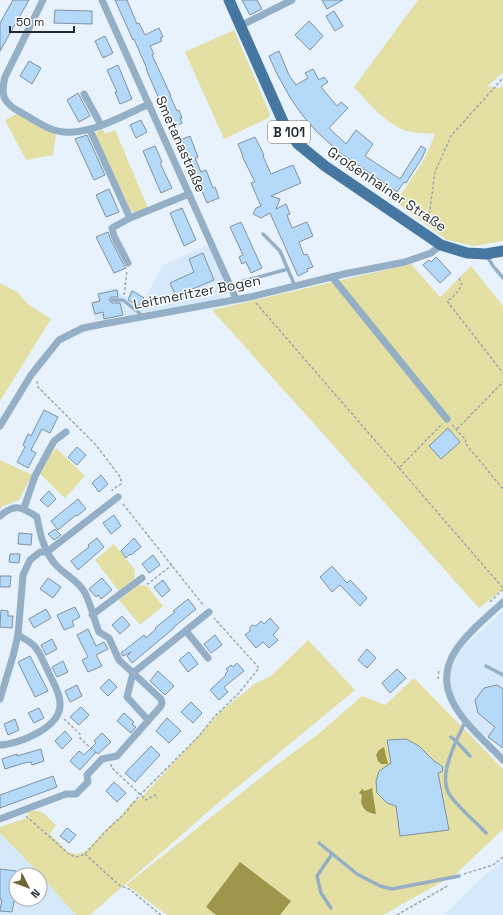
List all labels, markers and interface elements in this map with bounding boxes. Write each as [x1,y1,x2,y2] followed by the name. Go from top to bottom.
[10,8,74,34] scale bar
[16,14,44,30] text: 50 m
[152,93,210,195] street label: Smetanastraße
[268,121,310,143] road number: B 101
[324,143,450,235] street label: Großenhainer Straße
[132,271,262,313] street label: Leitmeritzer Bogen
[8,867,48,907] north arrow
[28,886,43,901] text: N

